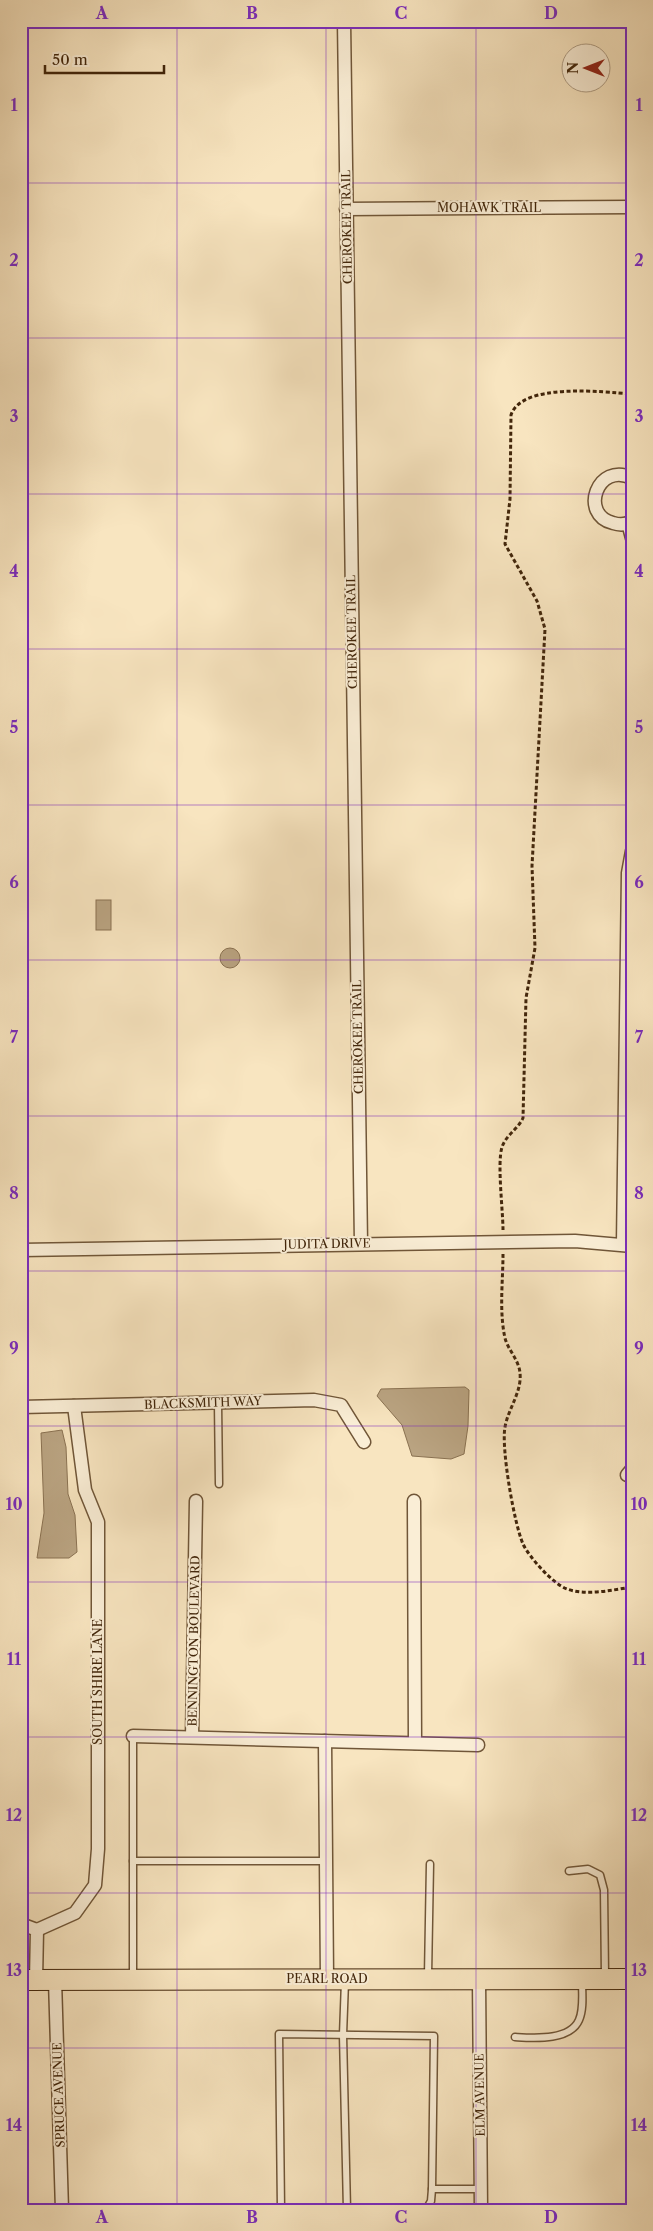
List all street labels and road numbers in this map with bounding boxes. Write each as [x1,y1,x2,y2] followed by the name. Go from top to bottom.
[338,170,355,284] street label: CHEROKEE TRAIL
[437,200,541,215] street label: MOHAWK TRAIL
[343,575,360,689] street label: CHEROKEE TRAIL
[349,980,366,1094] street label: CHEROKEE TRAIL
[281,1235,371,1252] street label: JUDITA DRIVE
[144,1393,263,1412] street label: BLACKSMITH WAY
[185,1555,202,1727] street label: BENNINGTON BOULEVARD
[90,1619,105,1745] street label: SOUTH SHIRE LANE
[286,1971,368,1986] street label: PEARL ROAD
[49,2042,68,2148] street label: SPRUCE AVENUE
[471,2053,488,2137] street label: ELM AVENUE

